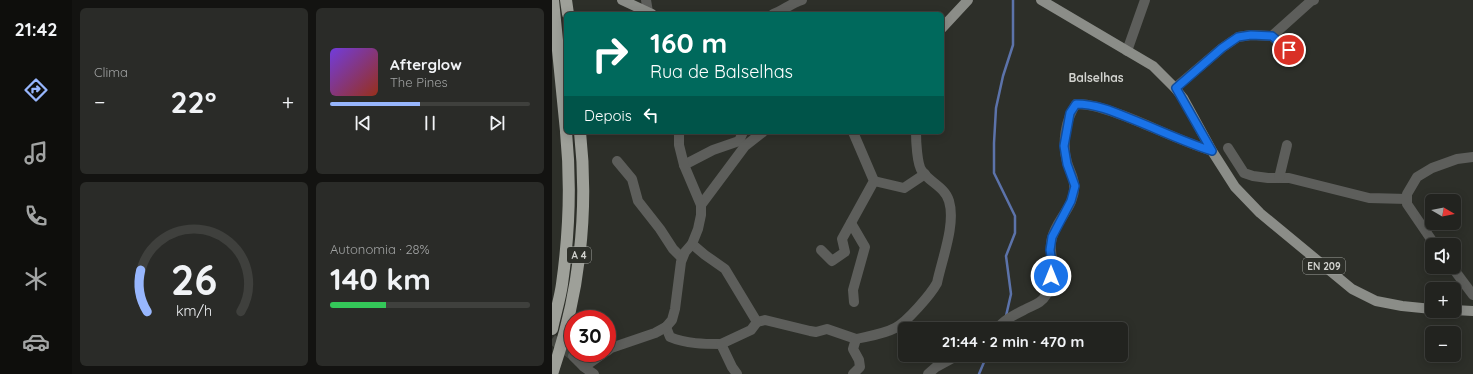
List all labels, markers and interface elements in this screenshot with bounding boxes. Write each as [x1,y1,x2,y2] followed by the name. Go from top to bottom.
[15,18,57,41] text: 21:42
[650,25,727,60] text: 160 m
[584,28,636,80] icon: right
[1272,33,1306,67] pin
[1278,39,1300,61] icon: arrive
[390,55,462,74] text: Afterglow
[650,60,793,83] text: Rua de Balselhas
[94,64,128,80] text: Clima
[1068,70,1124,85] district label: Balselhas
[390,74,448,90] text: The Pines
[22,76,50,104] icon: directions
[171,83,216,121] text: 22°
[94,88,105,116] text: −
[282,88,294,116] text: +
[640,104,662,126] icon: left
[584,106,632,125] text: Depois
[352,112,374,134] icon: previous
[419,112,441,134] icon: pause
[486,112,508,134] icon: next
[22,139,50,167] icon: music
[1425,194,1461,230] north arrow
[1425,194,1461,362] map controls
[22,202,50,230] icon: phone
[1425,238,1461,274] button: sound
[330,241,430,257] text: Autonomia · 28%
[567,247,591,263] road number: A 4
[171,253,217,305] text: 26
[1030,255,1072,297] position arrow
[1303,258,1345,274] road number: EN 209
[330,260,431,298] text: 140 km
[22,265,50,293] icon: climate
[1425,282,1461,318] button: +
[176,302,212,320] text: km/h
[564,310,616,362] speed limit sign: 30
[1425,326,1461,362] button: −
[22,328,50,356] icon: car
[942,332,1084,351] text: 21:44 · 2 min · 470 m

